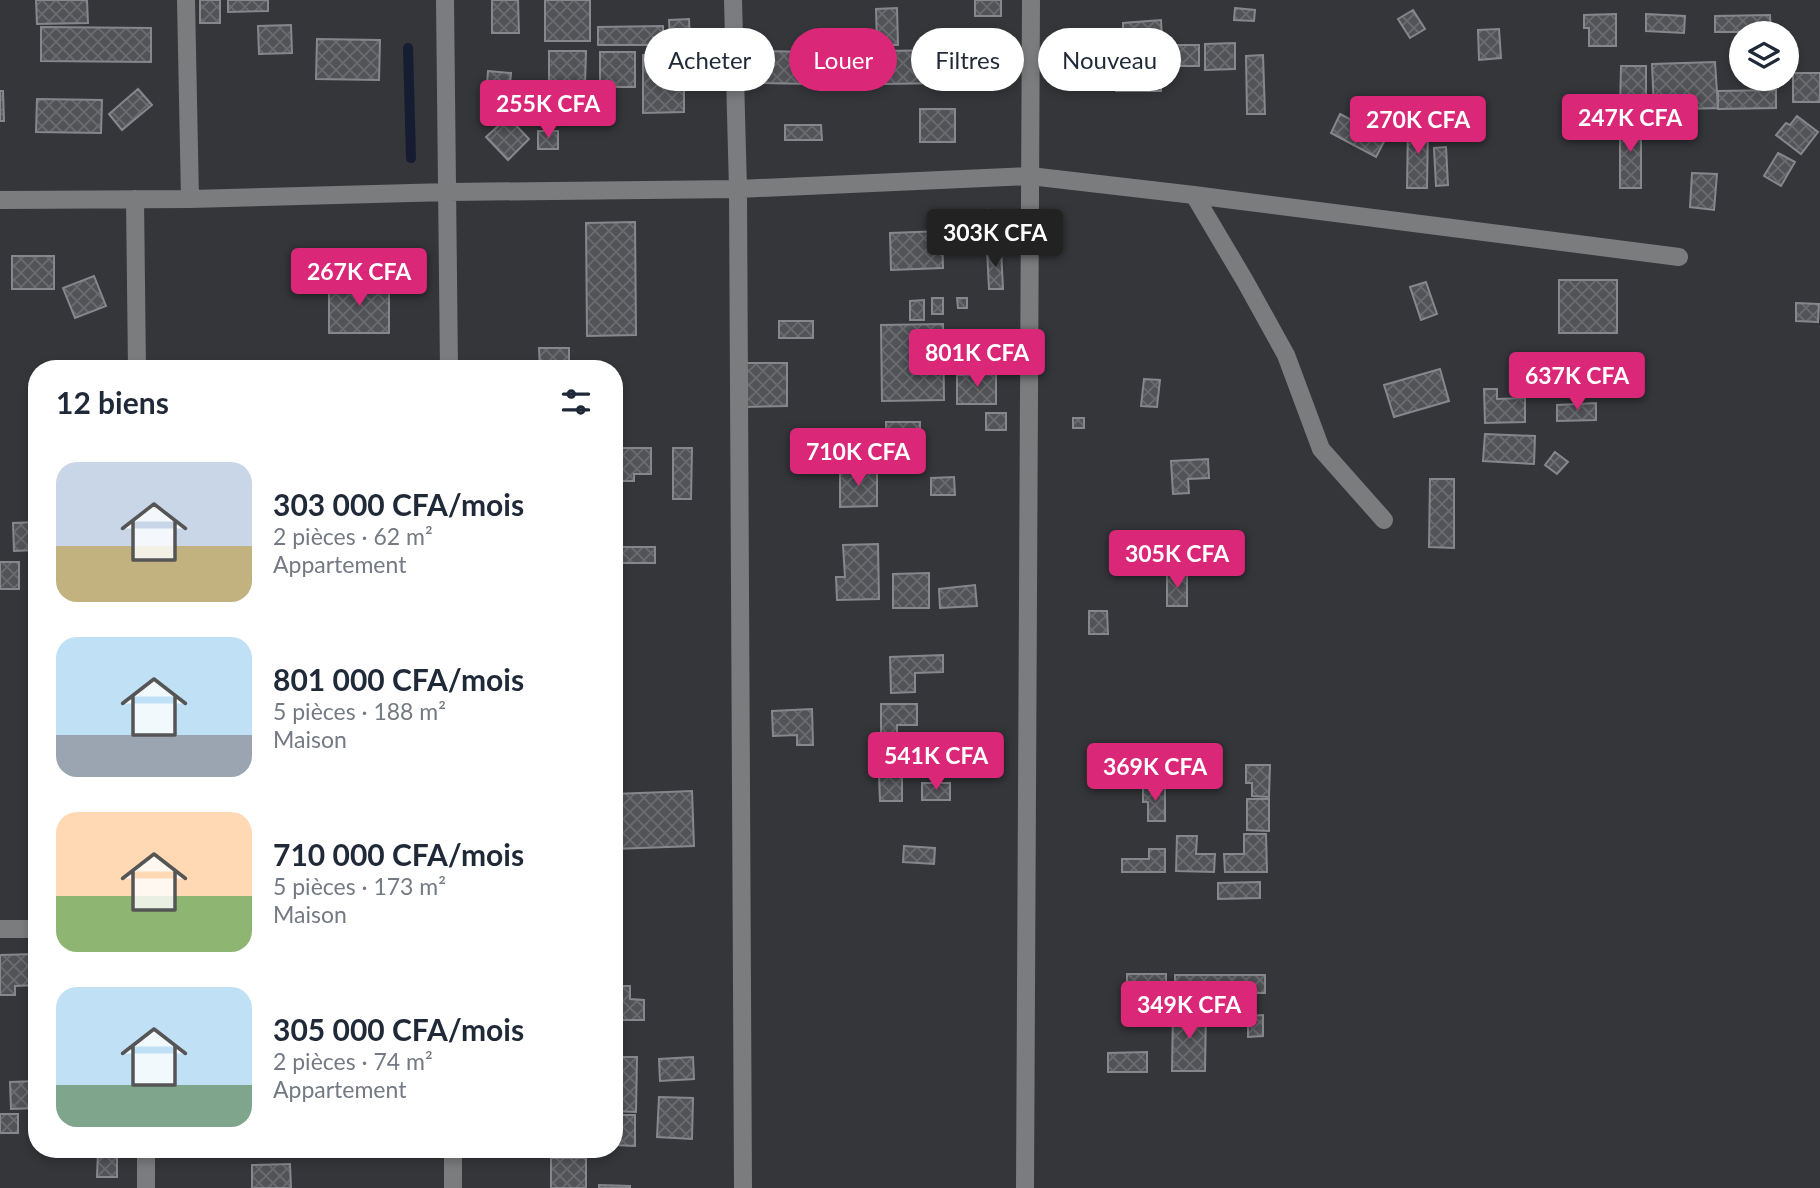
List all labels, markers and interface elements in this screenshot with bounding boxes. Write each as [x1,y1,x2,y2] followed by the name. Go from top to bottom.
[1729,21,1799,91] map controls
[1729,21,1799,91] button: layers
[644,28,775,91] chip: Acheter
[789,28,897,91] chip: Louer
[911,28,1024,91] chip: Filtres
[1038,28,1181,91] chip: Nouveau
[476,80,620,140] pin: 255K CFA
[496,89,600,117] text: 255K CFA
[1558,94,1702,154] pin: 247K CFA
[1346,96,1490,156] pin: 270K CFA
[1578,103,1682,131] text: 247K CFA
[1366,105,1470,133] text: 270K CFA
[923,210,1067,269] pin: 303K CFA
[943,218,1047,246] text: 303K CFA
[287,248,431,308] pin: 267K CFA
[307,257,411,285] text: 267K CFA
[905,330,1049,389] pin: 801K CFA
[925,338,1029,366] text: 801K CFA
[1505,352,1649,412] pin: 637K CFA
[1525,361,1629,389] text: 637K CFA
[557,383,595,421] icon: filters
[56,384,169,420] text: 12 biens
[786,428,930,488] pin: 710K CFA
[806,437,910,465] text: 710K CFA
[273,486,524,522] text: 303 000 CFA/mois
[112,490,196,574] icon: home
[273,522,433,550] text: 2 pièces · 62 m²
[1105,530,1249,590] pin: 305K CFA
[1125,539,1229,567] text: 305K CFA
[273,550,406,578] text: Appartement
[273,661,524,697] text: 801 000 CFA/mois
[112,665,196,749] icon: home
[273,697,446,725] text: 5 pièces · 188 m²
[273,725,347,753] text: Maison
[864,732,1008,792] pin: 541K CFA
[884,741,988,769] text: 541K CFA
[1083,744,1227,803] pin: 369K CFA
[1103,752,1207,780] text: 369K CFA
[273,836,524,872] text: 710 000 CFA/mois
[112,840,196,924] icon: home
[273,872,446,900] text: 5 pièces · 173 m²
[273,900,347,928] text: Maison
[1117,982,1261,1041] pin: 349K CFA
[1137,990,1241,1018] text: 349K CFA
[273,1011,524,1047] text: 305 000 CFA/mois
[112,1015,196,1099] icon: home
[273,1047,433,1075] text: 2 pièces · 74 m²
[273,1075,406,1103] text: Appartement

